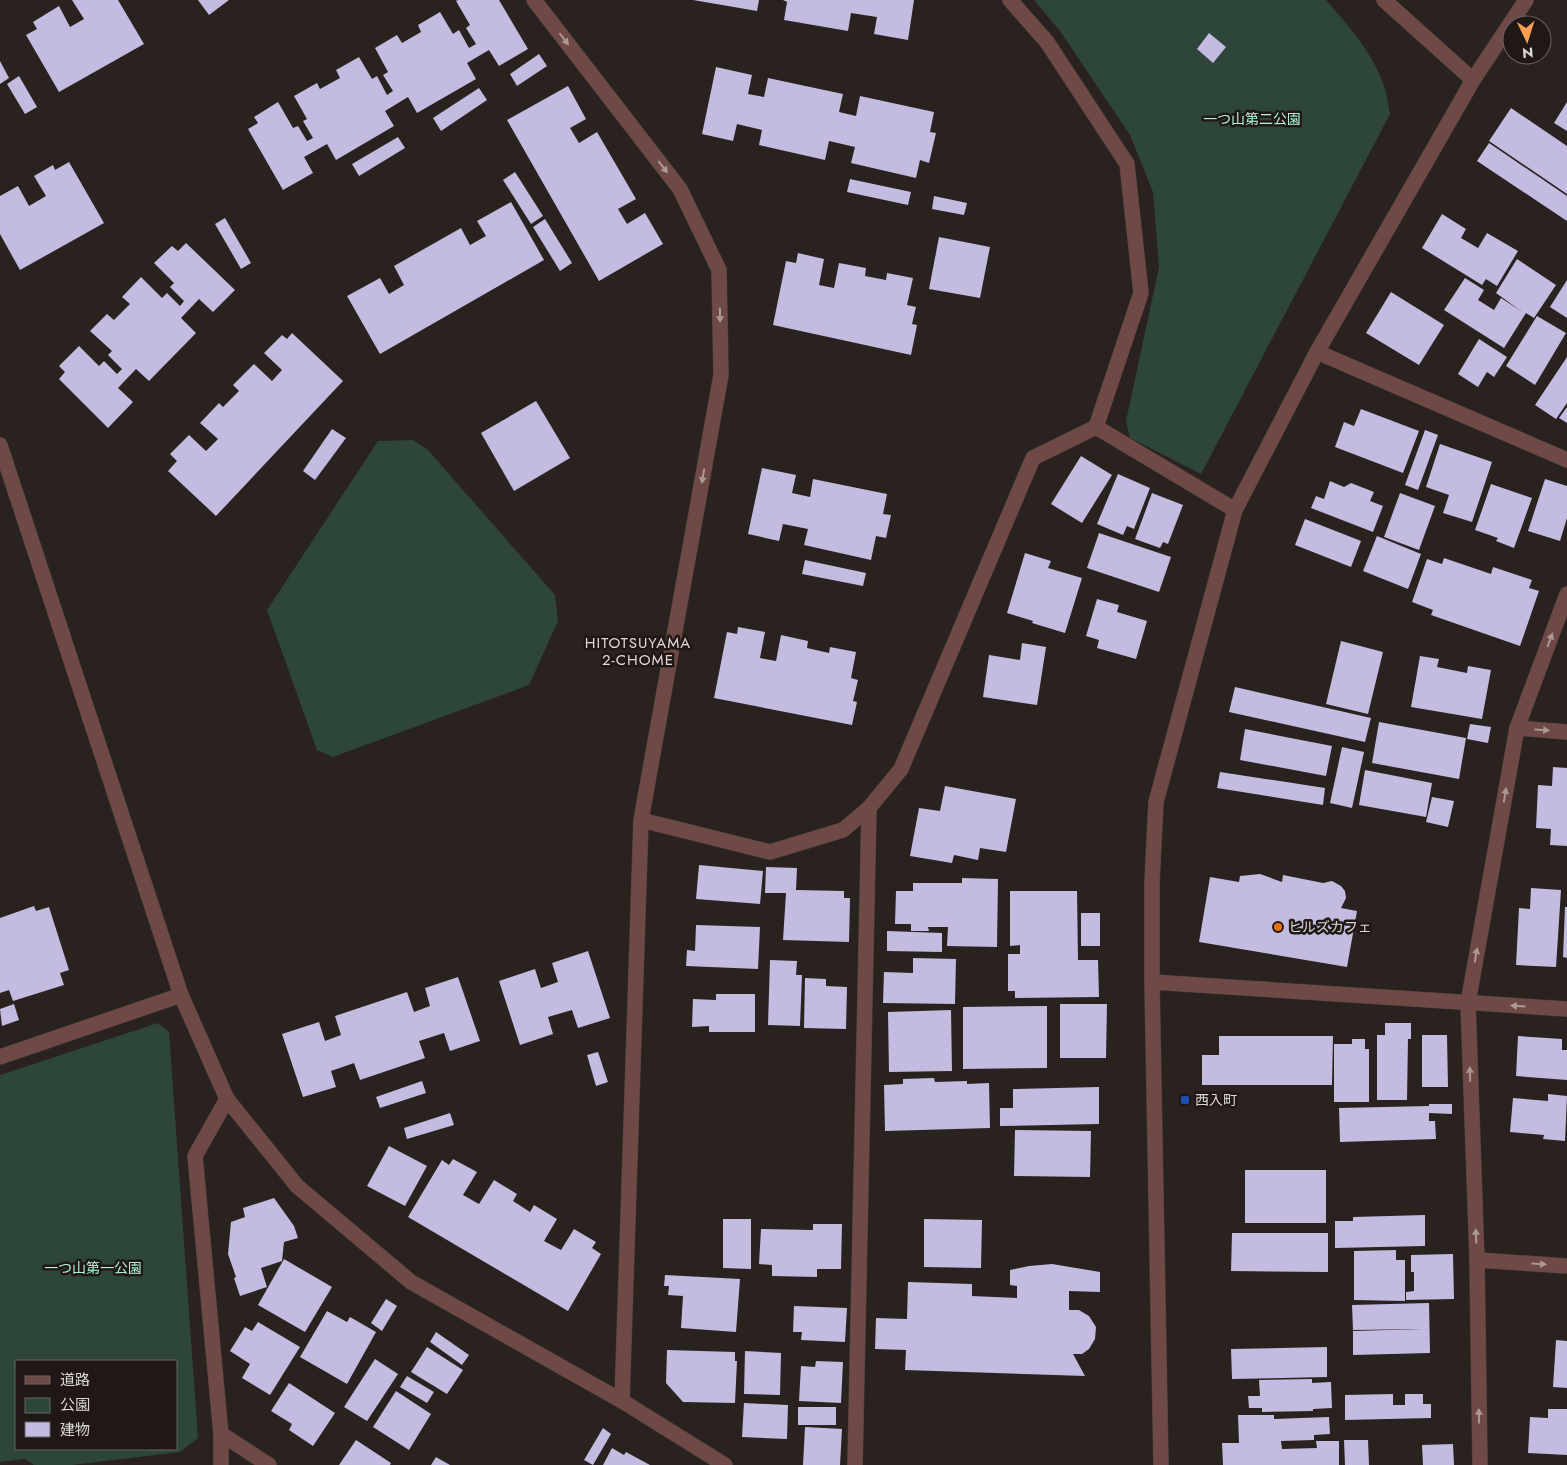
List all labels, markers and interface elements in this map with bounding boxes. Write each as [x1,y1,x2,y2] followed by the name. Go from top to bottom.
[1502,15,1552,65] north arrow
[558,32,569,45] one-way arrow
[1522,43,1534,63] text: N
[1203,109,1301,129] park label: 一つ山第二公園
[658,160,668,174] one-way arrow
[716,307,724,323] one-way arrow
[699,468,707,483] one-way arrow
[585,632,691,671] district label: HITOTSUYAMA 2-CHOME
[1546,632,1554,647] one-way arrow
[1534,726,1550,734] one-way arrow
[1502,787,1510,803] one-way arrow
[1288,917,1372,937] place label: ヒルズカフェ
[1272,921,1284,933] marker: ヒルズカフェ
[1473,947,1481,963] one-way arrow
[1510,1002,1526,1010] one-way arrow
[1466,1066,1474,1082] one-way arrow
[1195,1090,1237,1110] place label: 西入町
[1179,1094,1191,1106] marker: 西入町
[1472,1228,1480,1244] one-way arrow
[44,1258,142,1278] park label: 一つ山第一公園
[1532,1261,1548,1269] one-way arrow
[15,1360,178,1450] legend
[60,1369,90,1391] text: 道路
[60,1394,90,1416] text: 公園
[1475,1408,1483,1424] one-way arrow
[60,1419,90,1441] text: 建物

